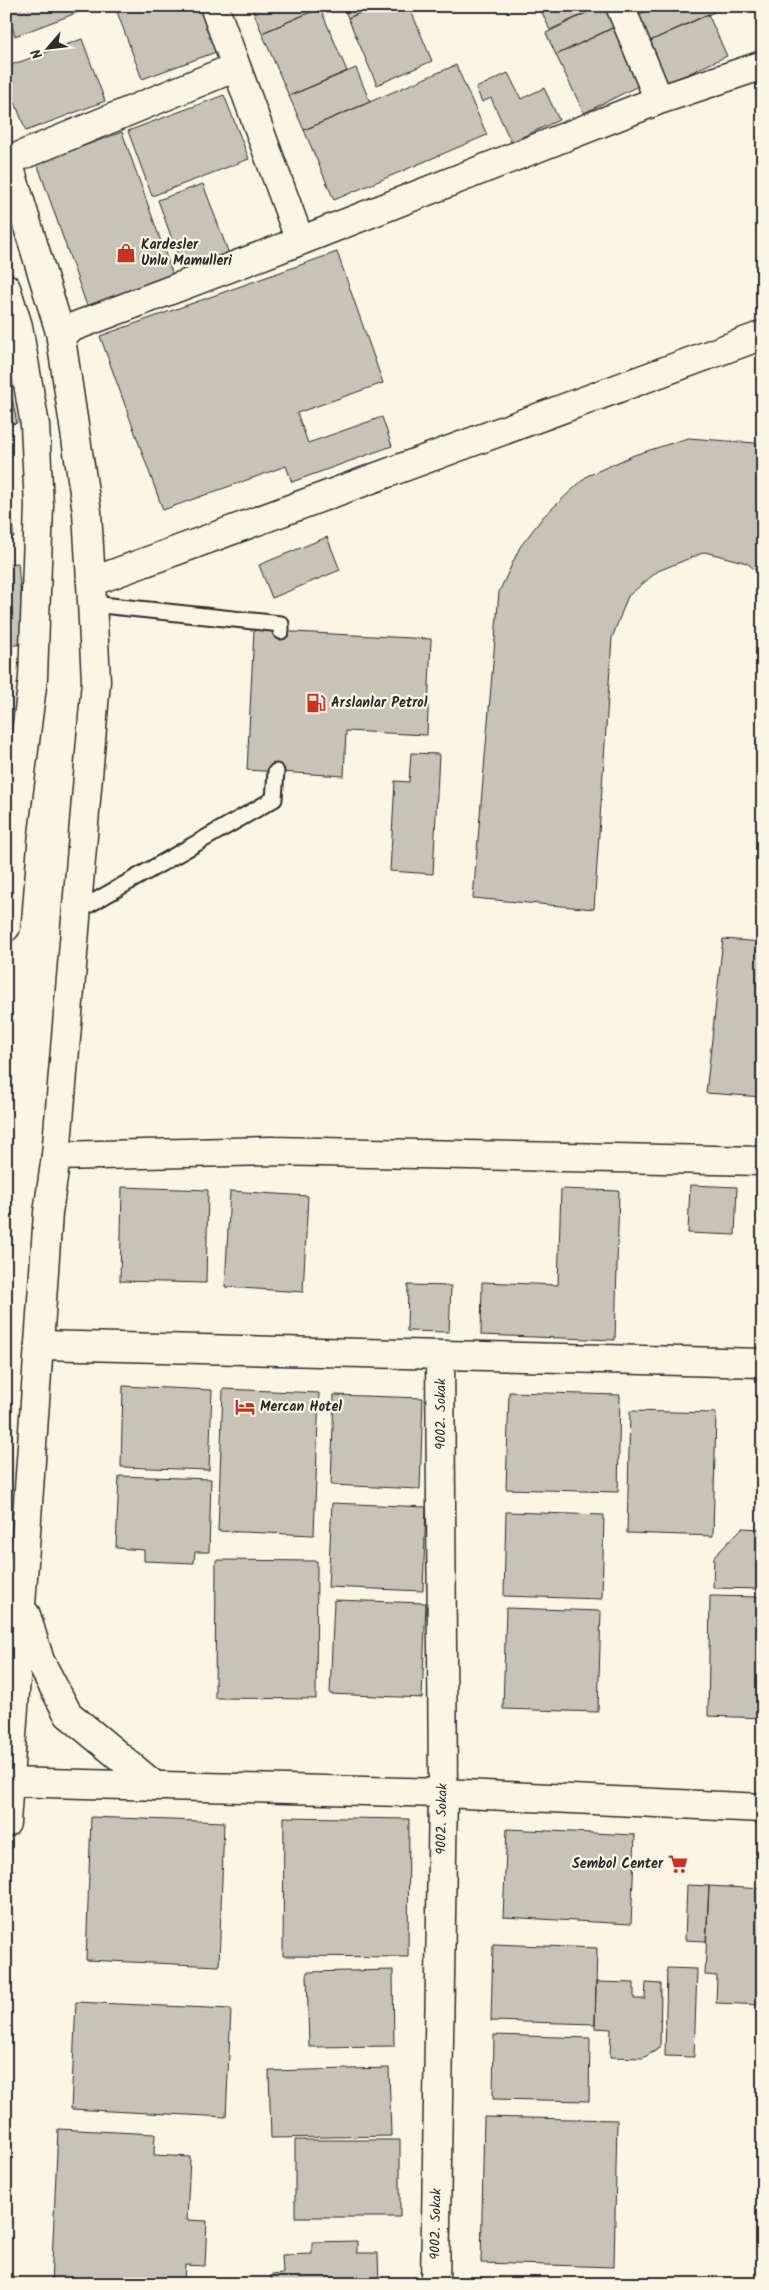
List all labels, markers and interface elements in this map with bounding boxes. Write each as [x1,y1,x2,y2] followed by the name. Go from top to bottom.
[22,22,72,72] north arrow
[26,44,49,63] text: N
[141,234,232,272] place label: Kardesler Unlu Mamulleri
[115,242,137,264] shop icon: Kardesler Unlu Mamulleri
[305,692,327,714] fuel station icon: Arslanlar Petrol
[331,692,428,714] place label: Arslanlar Petrol
[430,1378,452,1450] street label: 9002. Sokak
[234,1396,256,1418] hotel icon: Mercan Hotel
[260,1396,342,1418] place label: Mercan Hotel
[430,1783,454,1855] street label: 9002. Sokak
[572,1853,664,1875] place label: Sembol Center
[667,1853,689,1875] supermarket icon: Sembol Center
[424,2188,448,2260] street label: 9002. Sokak

